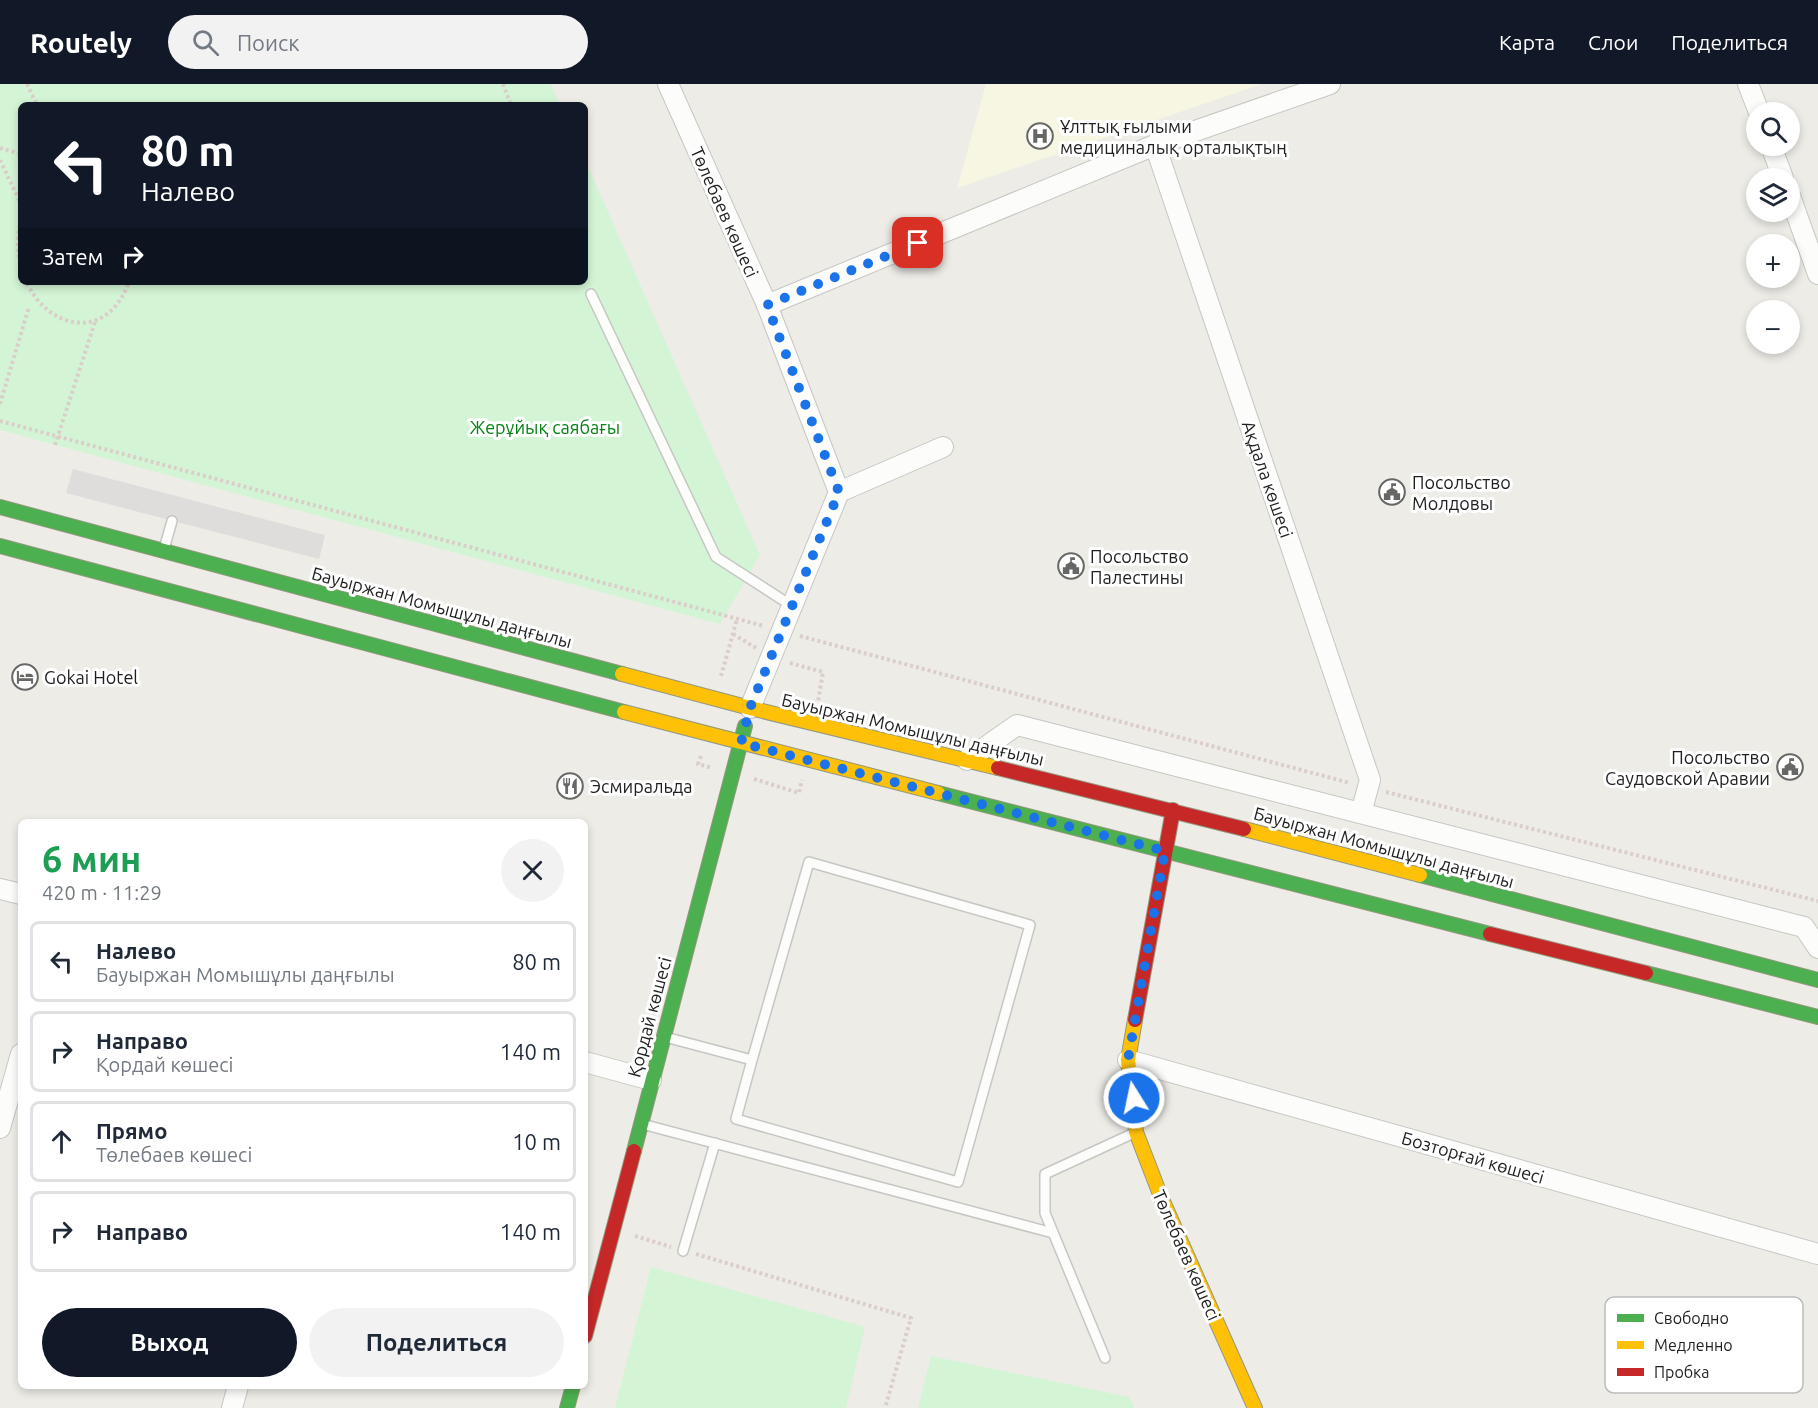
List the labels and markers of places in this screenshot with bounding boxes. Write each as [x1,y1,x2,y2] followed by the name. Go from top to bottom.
[1060,116,1287,157] place label: Ұлттық ғылыми медициналық орталықтың
[1025,121,1055,151] hospital icon: Ұлттық ғылыми медициналық орталықтың
[892,217,943,268] pin
[1412,472,1511,513] place label: Посольство Молдовы
[1377,477,1407,507] public building icon: Посольство Молдовы
[1090,546,1189,587] place label: Посольство Палестины
[1056,551,1086,581] public building icon: Посольство Палестины
[10,662,40,692] hotel icon: Gokai Hotel
[44,667,138,687] place label: Gokai Hotel
[1605,747,1770,788] place label: Посольство Саудовской Аравии
[1775,752,1805,782] public building icon: Посольство Саудовской Аравии
[555,771,585,801] restaurant icon: Эсмиральда
[590,776,693,796] place label: Эсмиральда

